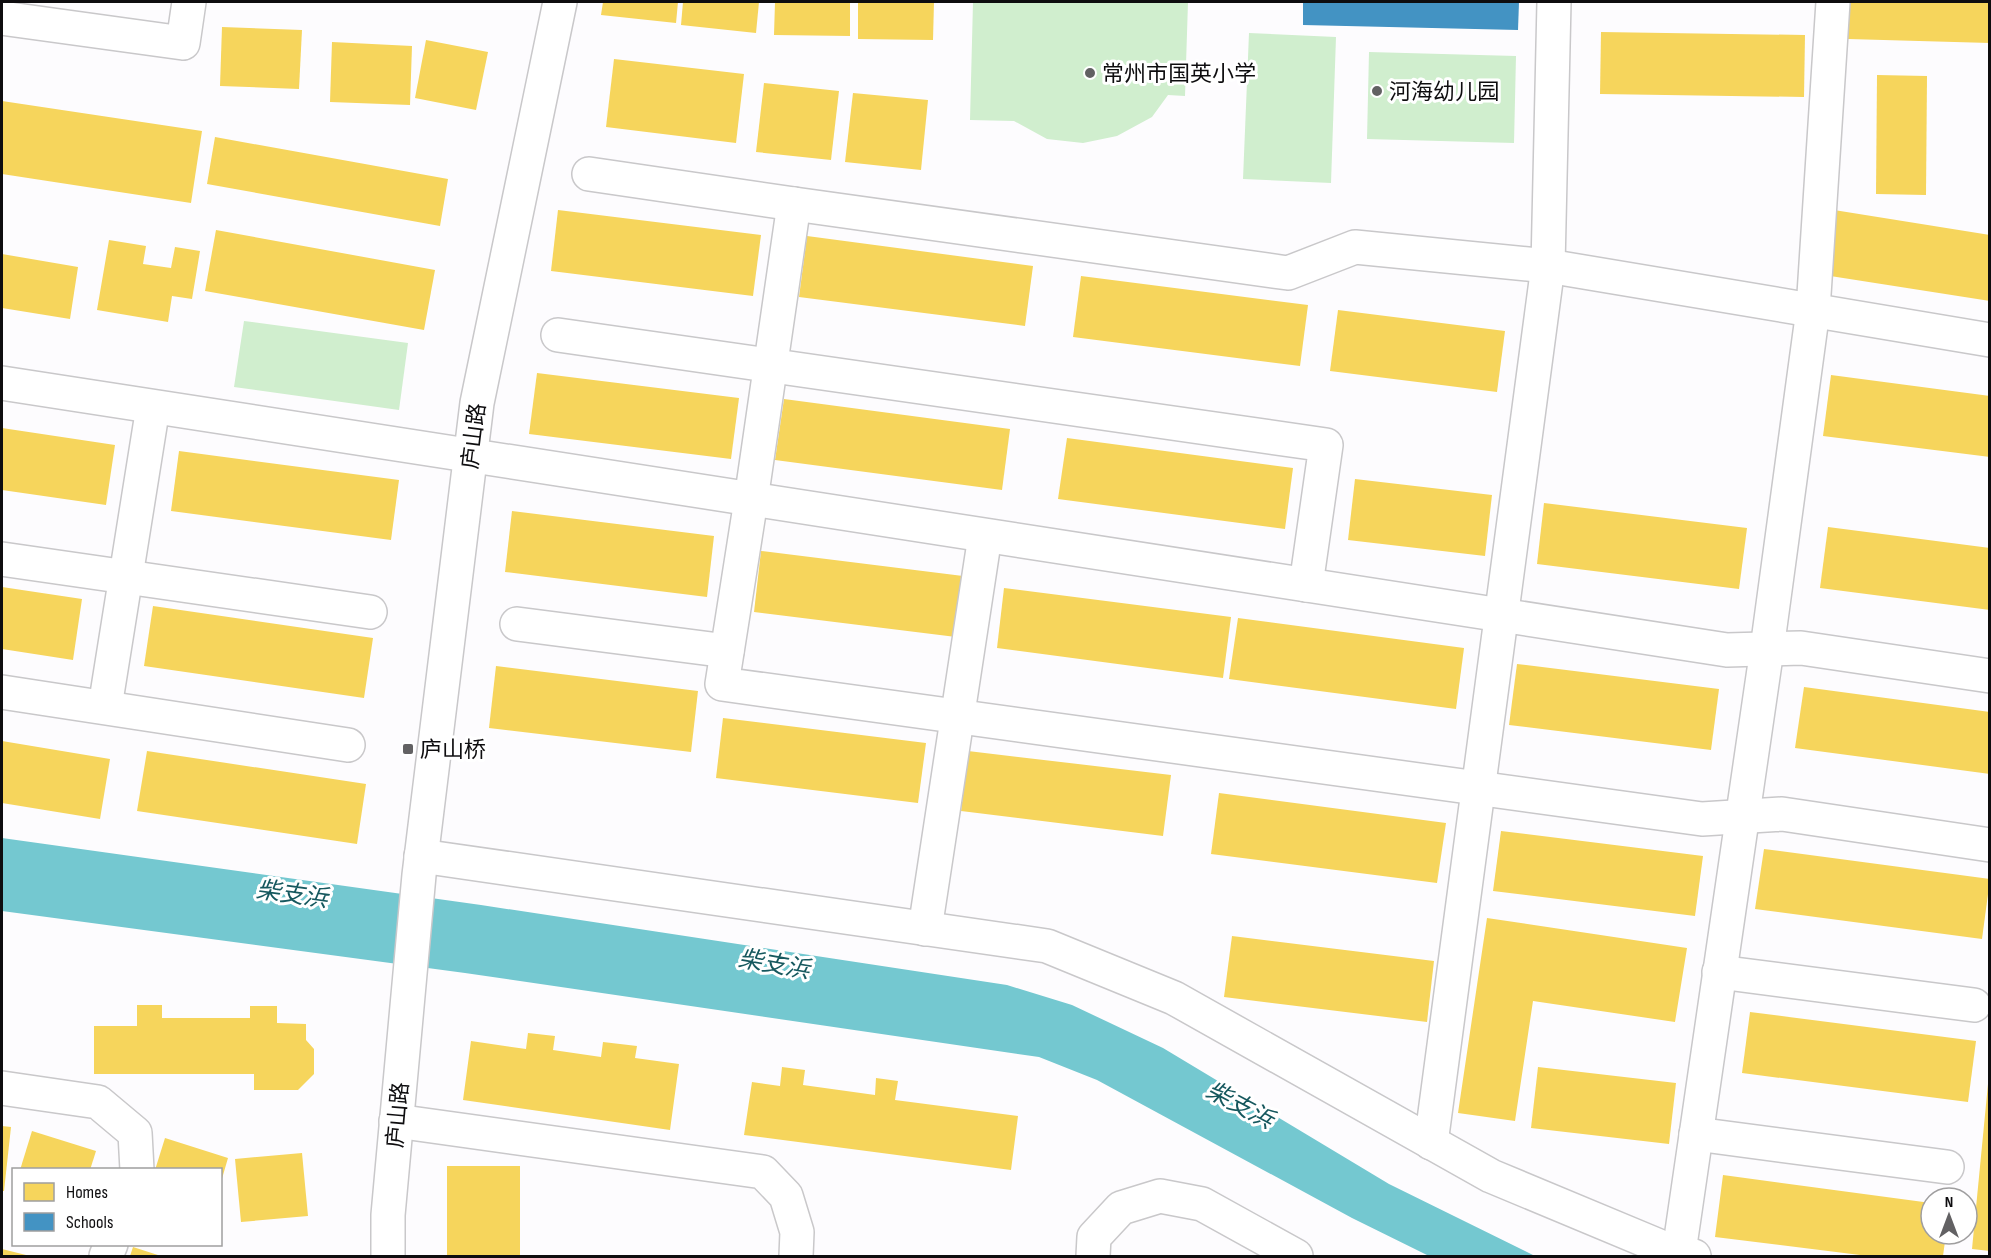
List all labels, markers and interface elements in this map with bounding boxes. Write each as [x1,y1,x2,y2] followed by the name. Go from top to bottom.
[1102,61,1256,88] place label: 常州市国英小学
[1083,66,1097,80] marker: 常州市国英小学
[1389,79,1499,106] place label: 河海幼儿园
[1370,84,1384,98] marker: 河海幼儿园
[457,402,492,471] street label: 庐山路
[420,737,486,764] place label: 庐山桥
[401,742,415,756] marker: 庐山桥
[254,875,332,914] water label: 柴支浜
[736,944,814,985] water label: 柴支浜
[1201,1076,1280,1136] water label: 柴支浜
[382,1081,415,1149] street label: 庐山路
[12,1168,222,1246] legend
[66,1182,108,1203] text: Homes
[1919,1186,1979,1246] north arrow
[1945,1193,1953,1212] text: N
[66,1212,113,1233] text: Schools

